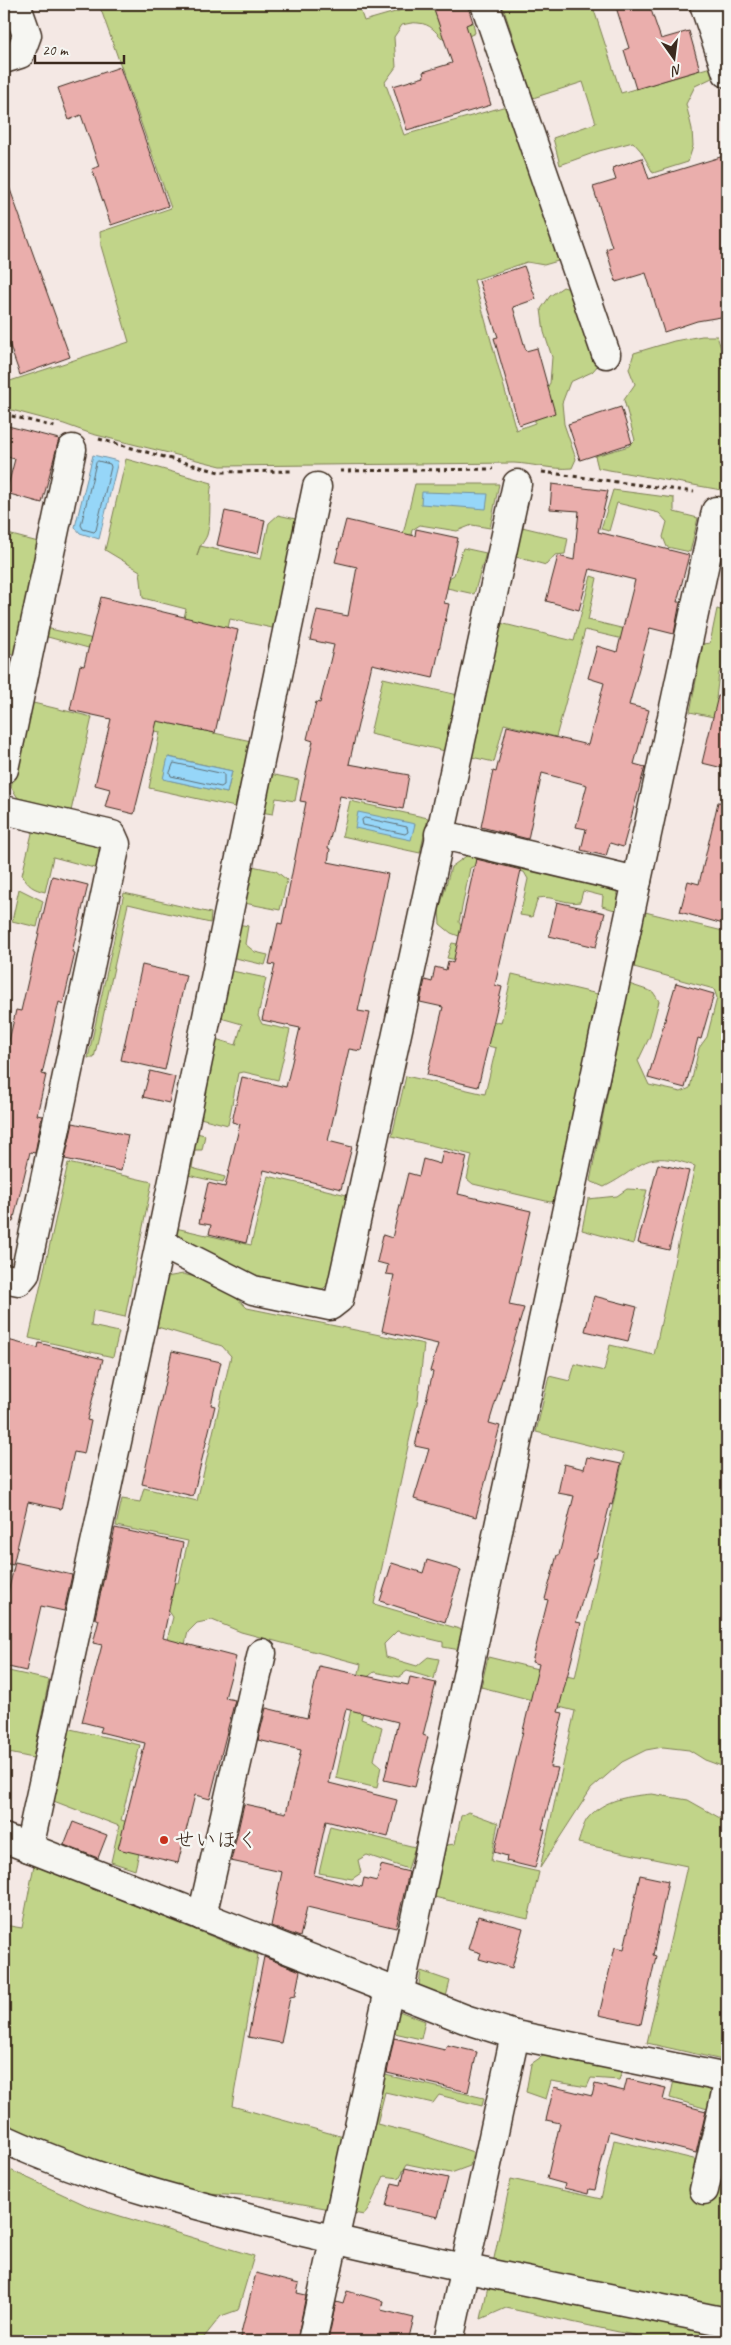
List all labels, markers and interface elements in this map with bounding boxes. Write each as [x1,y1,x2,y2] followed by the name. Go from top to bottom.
[35,32,124,64] scale bar
[648,32,698,82] north arrow
[42,41,69,60] text: 20 m
[669,61,683,80] text: N
[174,1827,258,1853] place label: せいほく
[158,1834,170,1846] marker: せいほく

